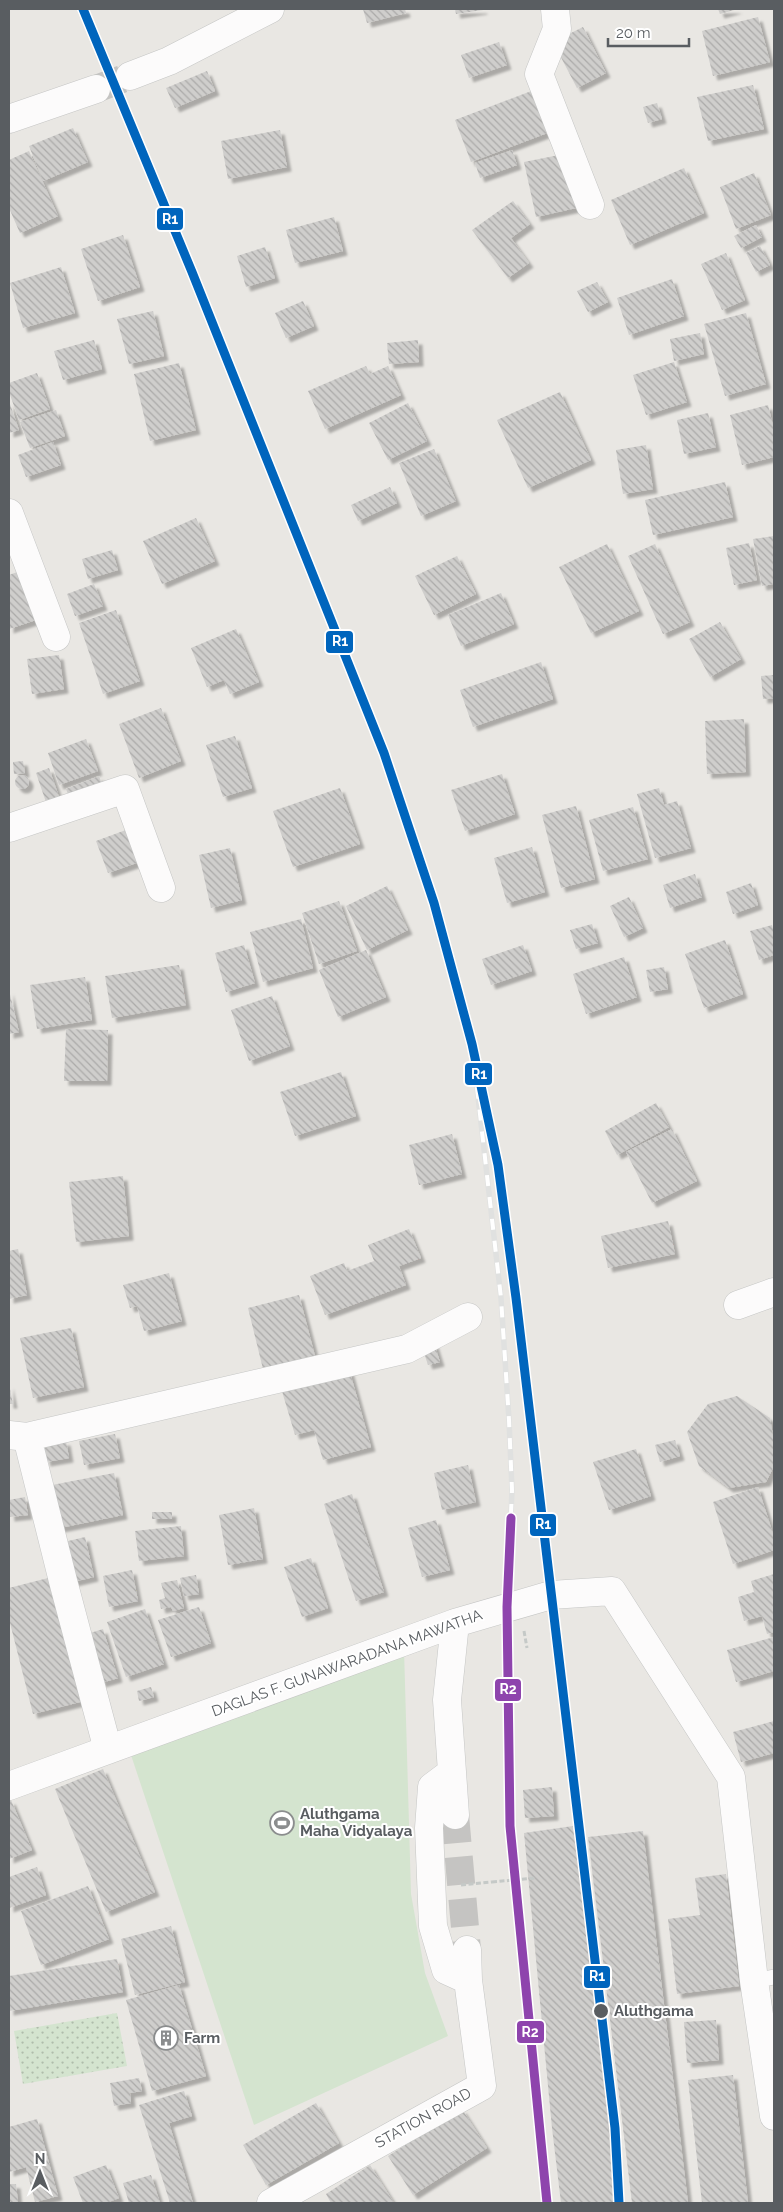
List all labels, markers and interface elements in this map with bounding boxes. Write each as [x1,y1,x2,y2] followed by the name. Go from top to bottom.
[608,15,689,47] scale bar
[616,24,651,42] text: 20 m
[156,207,184,231] line badge: R1
[162,211,178,227] text: R1
[325,630,354,654] line badge: R1
[332,633,348,649] text: R1
[464,1062,493,1086] line badge: R1
[471,1066,487,1082] text: R1
[529,1513,557,1537] line badge: R1
[535,1516,551,1532] text: R1
[209,1606,485,1720] street label: DAGLAS F. GUNAWARADANA MAWATHA
[494,1678,522,1702] line badge: R2
[499,1681,517,1697] text: R2
[300,1805,413,1840] place label: Aluthgama Maha Vidyalaya
[269,1810,295,1836] sports icon: Aluthgama Maha Vidyalaya
[583,1965,611,1989] line badge: R1
[589,1968,605,1984] text: R1
[592,2002,610,2020] marker: Aluthgama
[614,2002,694,2020] place label: Aluthgama
[516,2020,545,2044] line badge: R2
[521,2024,539,2040] text: R2
[153,2025,179,2051] building icon: Farm
[184,2029,220,2047] place label: Farm
[372,2084,475,2152] street label: STATION ROAD
[15,2147,65,2197] north arrow
[35,2151,45,2167] text: N

